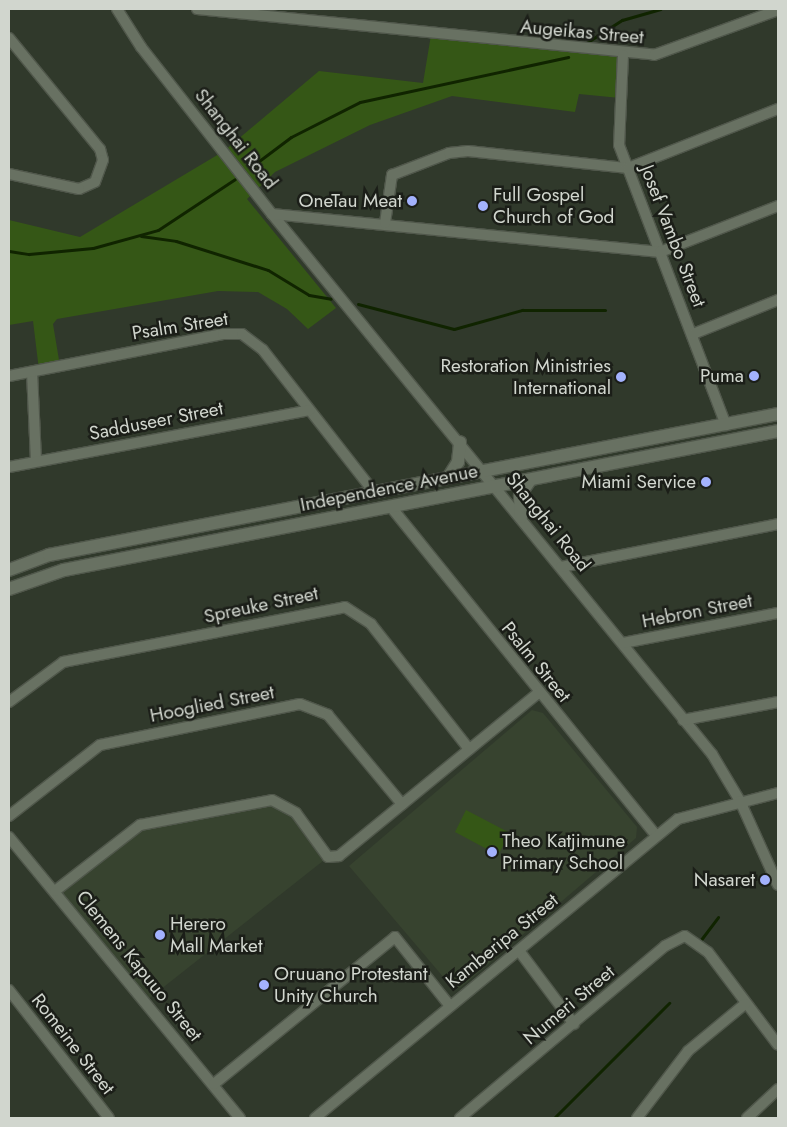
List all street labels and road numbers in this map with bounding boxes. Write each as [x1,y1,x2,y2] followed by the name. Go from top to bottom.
[519,15,645,49] street label: Augeikas Street
[190,84,282,194] street label: Shanghai Road
[635,162,711,310] street label: Josef Vambo Street
[130,307,230,345] street label: Psalm Street
[87,397,225,445] street label: Sadduseer Street
[298,460,480,516] street label: Independence Avenue
[501,468,595,576] street label: Shanghai Road
[202,582,320,628] street label: Spreuke Street
[640,589,754,633] street label: Hebron Street
[497,617,575,707] street label: Psalm Street
[148,681,276,727] street label: Hooglied Street
[71,886,207,1046] street label: Clemens Kapuuo Street
[441,889,563,993] street label: Kamberipa Street
[519,960,619,1050] street label: Numeri Street
[27,989,119,1099] street label: Romeine Street

